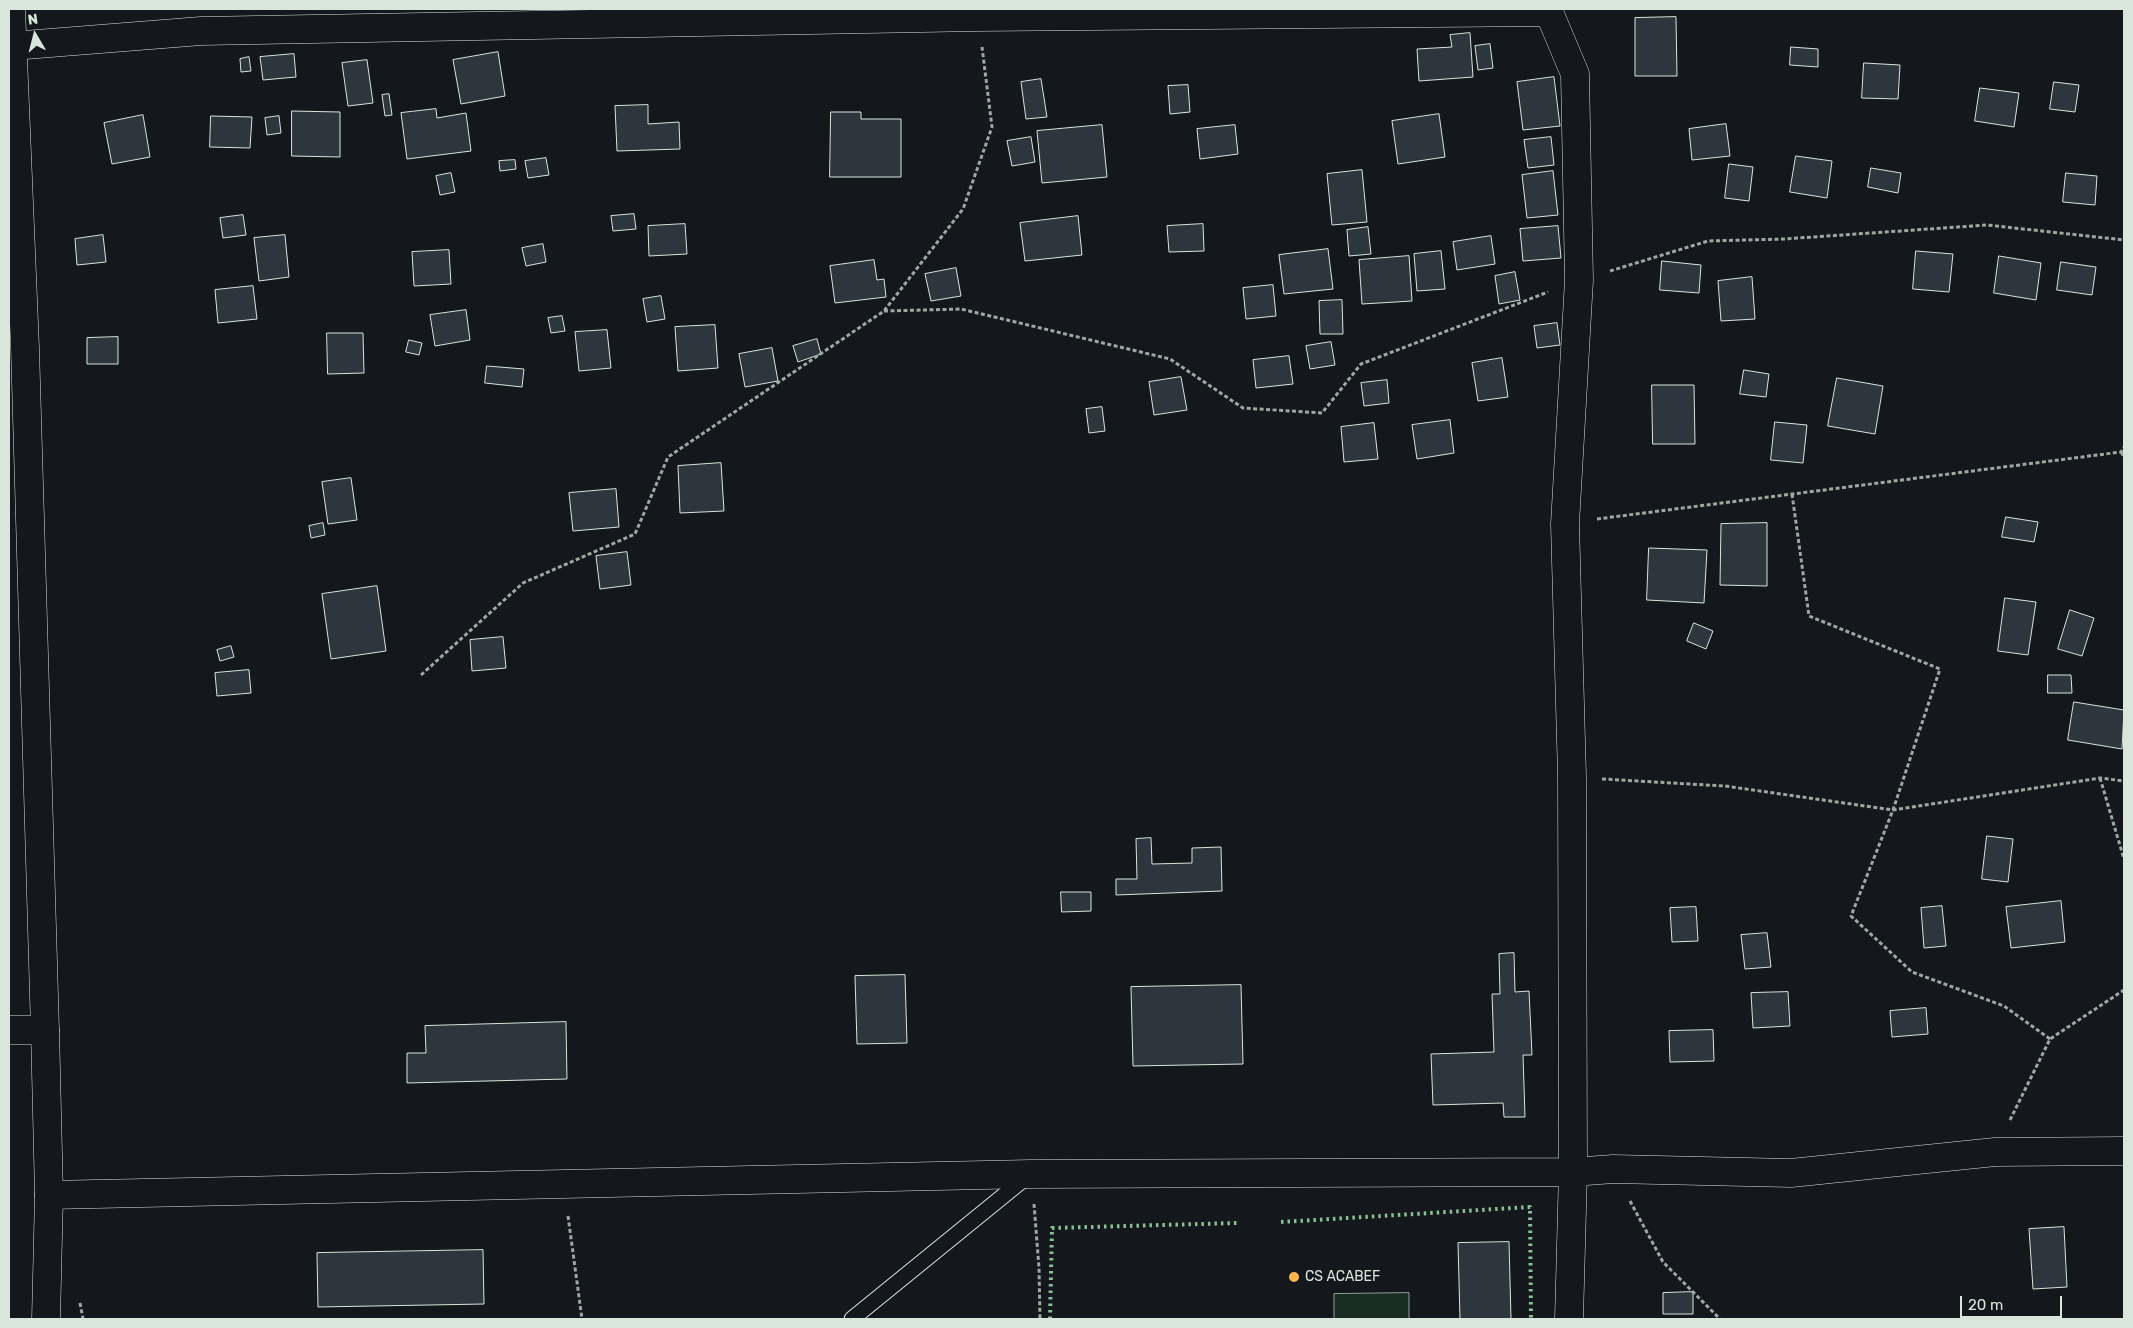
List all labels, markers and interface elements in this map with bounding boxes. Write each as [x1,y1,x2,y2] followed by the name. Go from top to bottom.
[10,10,60,60] north arrow
[27,11,39,29] text: N
[1305,1269,1380,1285] place label: CS ACABEF
[1287,1270,1301,1284] marker: CS ACABEF
[1963,1286,2066,1318] scale bar
[1968,1296,2003,1314] text: 20 m

